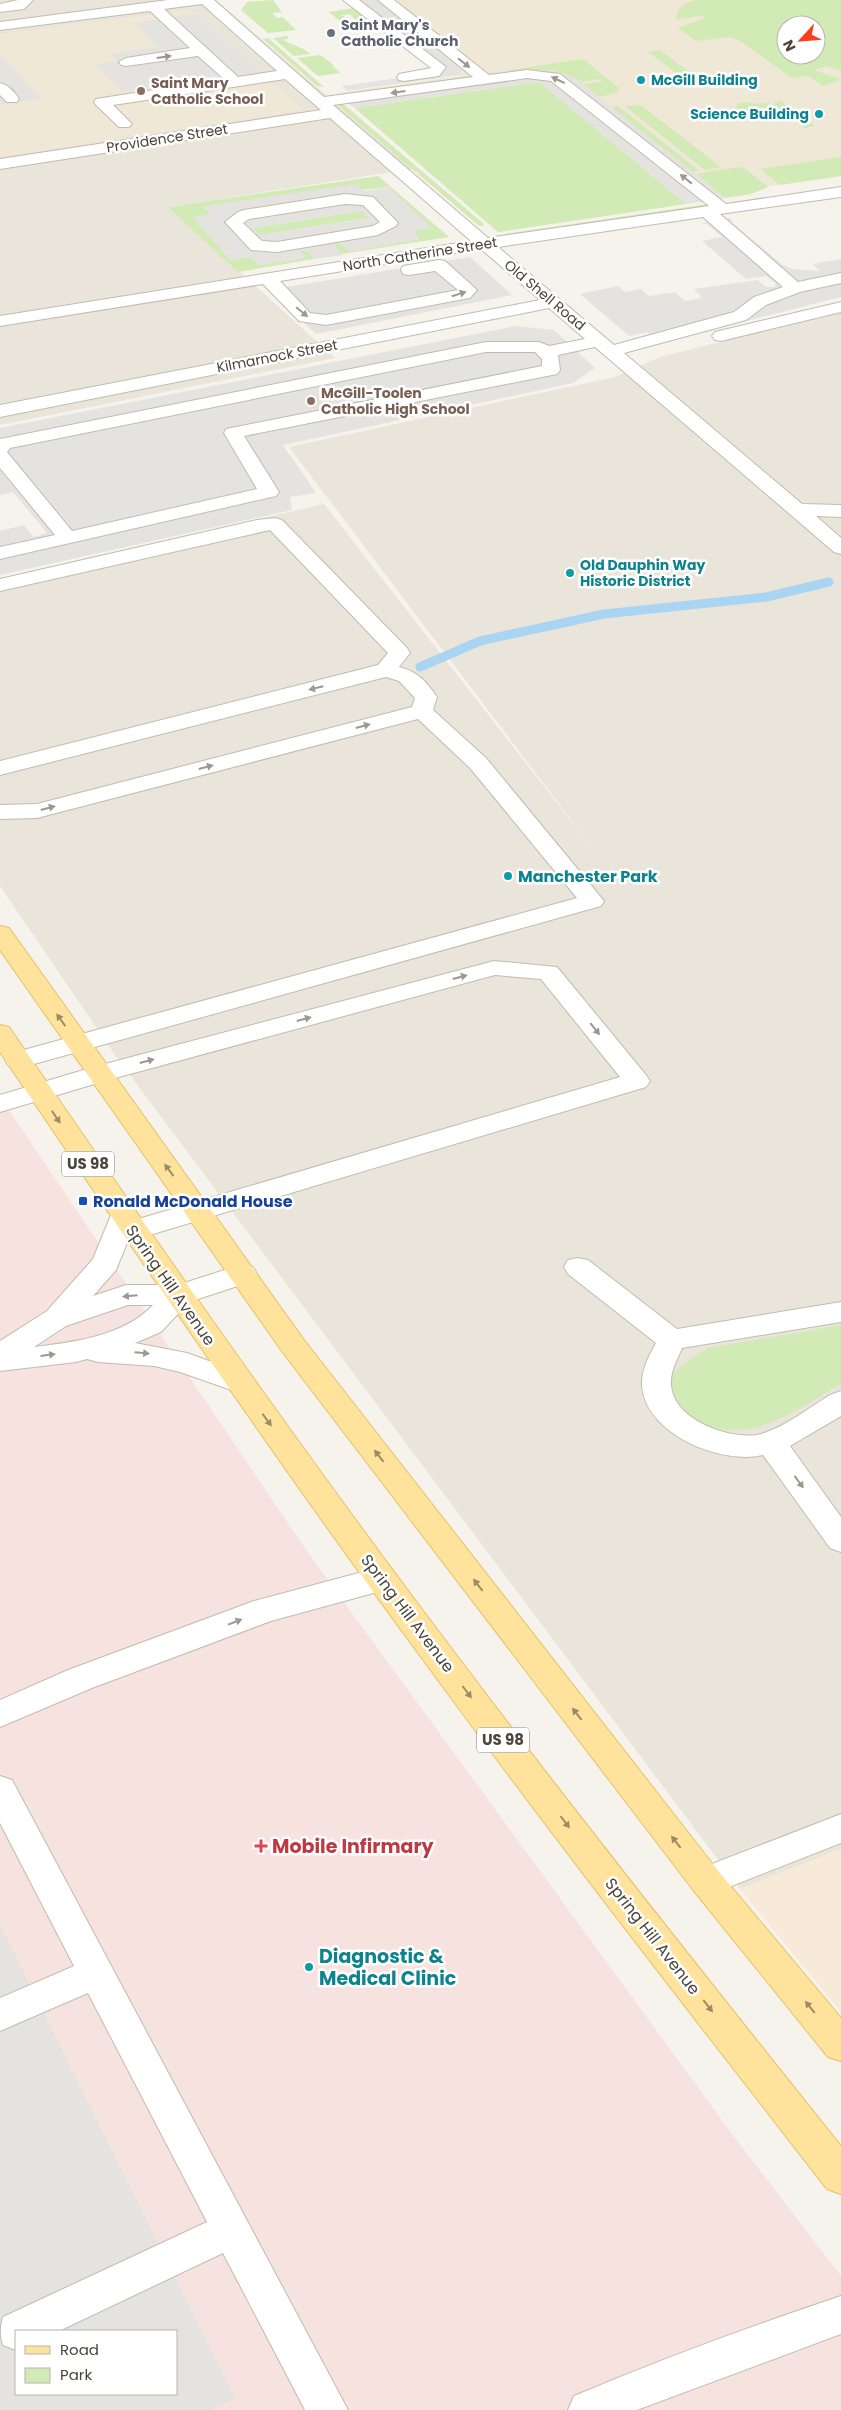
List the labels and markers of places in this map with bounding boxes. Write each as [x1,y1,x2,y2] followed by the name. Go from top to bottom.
[341,15,458,51] place label: Saint Mary's Catholic Church
[325,27,337,39] marker: Saint Mary's Catholic Church
[651,70,758,90] place label: McGill Building
[151,73,263,109] place label: Saint Mary Catholic School
[635,74,647,86] marker: McGill Building
[135,85,147,97] marker: Saint Mary Catholic School
[690,104,809,124] place label: Science Building
[813,108,825,120] marker: Science Building
[321,383,470,419] place label: McGill-Toolen Catholic High School
[305,395,317,407] marker: McGill-Toolen Catholic High School
[580,555,705,591] place label: Old Dauphin Way Historic District
[564,567,576,579] marker: Old Dauphin Way Historic District
[518,865,658,888] place label: Manchester Park
[502,870,514,882] marker: Manchester Park
[93,1190,293,1213] place label: Ronald McDonald House
[77,1195,89,1207] marker: Ronald McDonald House
[272,1833,435,1860] place label: Mobile Infirmary
[254,1839,268,1853] marker: Mobile Infirmary
[319,1943,456,1992] place label: Diagnostic & Medical Clinic
[303,1961,315,1973] marker: Diagnostic & Medical Clinic

